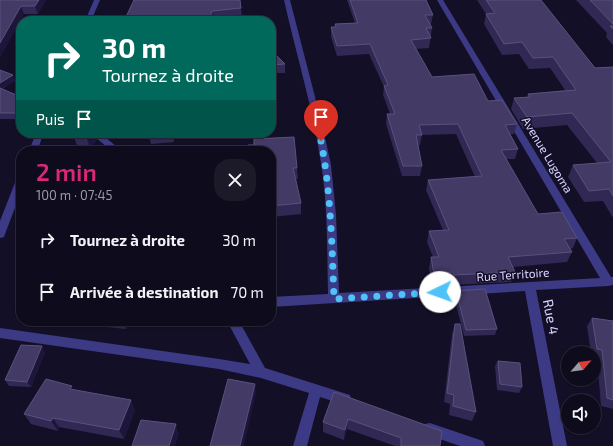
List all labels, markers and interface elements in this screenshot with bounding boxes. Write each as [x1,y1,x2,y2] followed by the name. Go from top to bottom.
[102,30,166,64] text: 30 m
[36,32,88,84] icon: right
[102,64,234,86] text: Tournez à droite
[304,100,338,141] pin
[310,106,332,128] icon: arrive
[73,108,95,130] icon: arrive
[36,110,65,128] text: Puis
[520,114,576,195] street label: Avenue Lugoma
[36,157,97,186] text: 2 min
[214,159,256,201] button: close
[36,187,113,203] text: 100 m · 07:45
[36,229,58,251] icon: right
[70,231,185,249] text: Tournez à droite
[222,231,256,249] text: 30 m
[476,264,550,284] street label: Rue Territoire
[419,271,461,313] position arrow
[36,281,58,303] icon: arrive
[70,283,218,301] text: Arrivée à destination
[230,283,264,301] text: 70 m
[540,298,563,336] street label: Rue 4
[561,346,601,386] north arrow
[561,346,601,434] map controls
[561,394,601,434] button: sound

